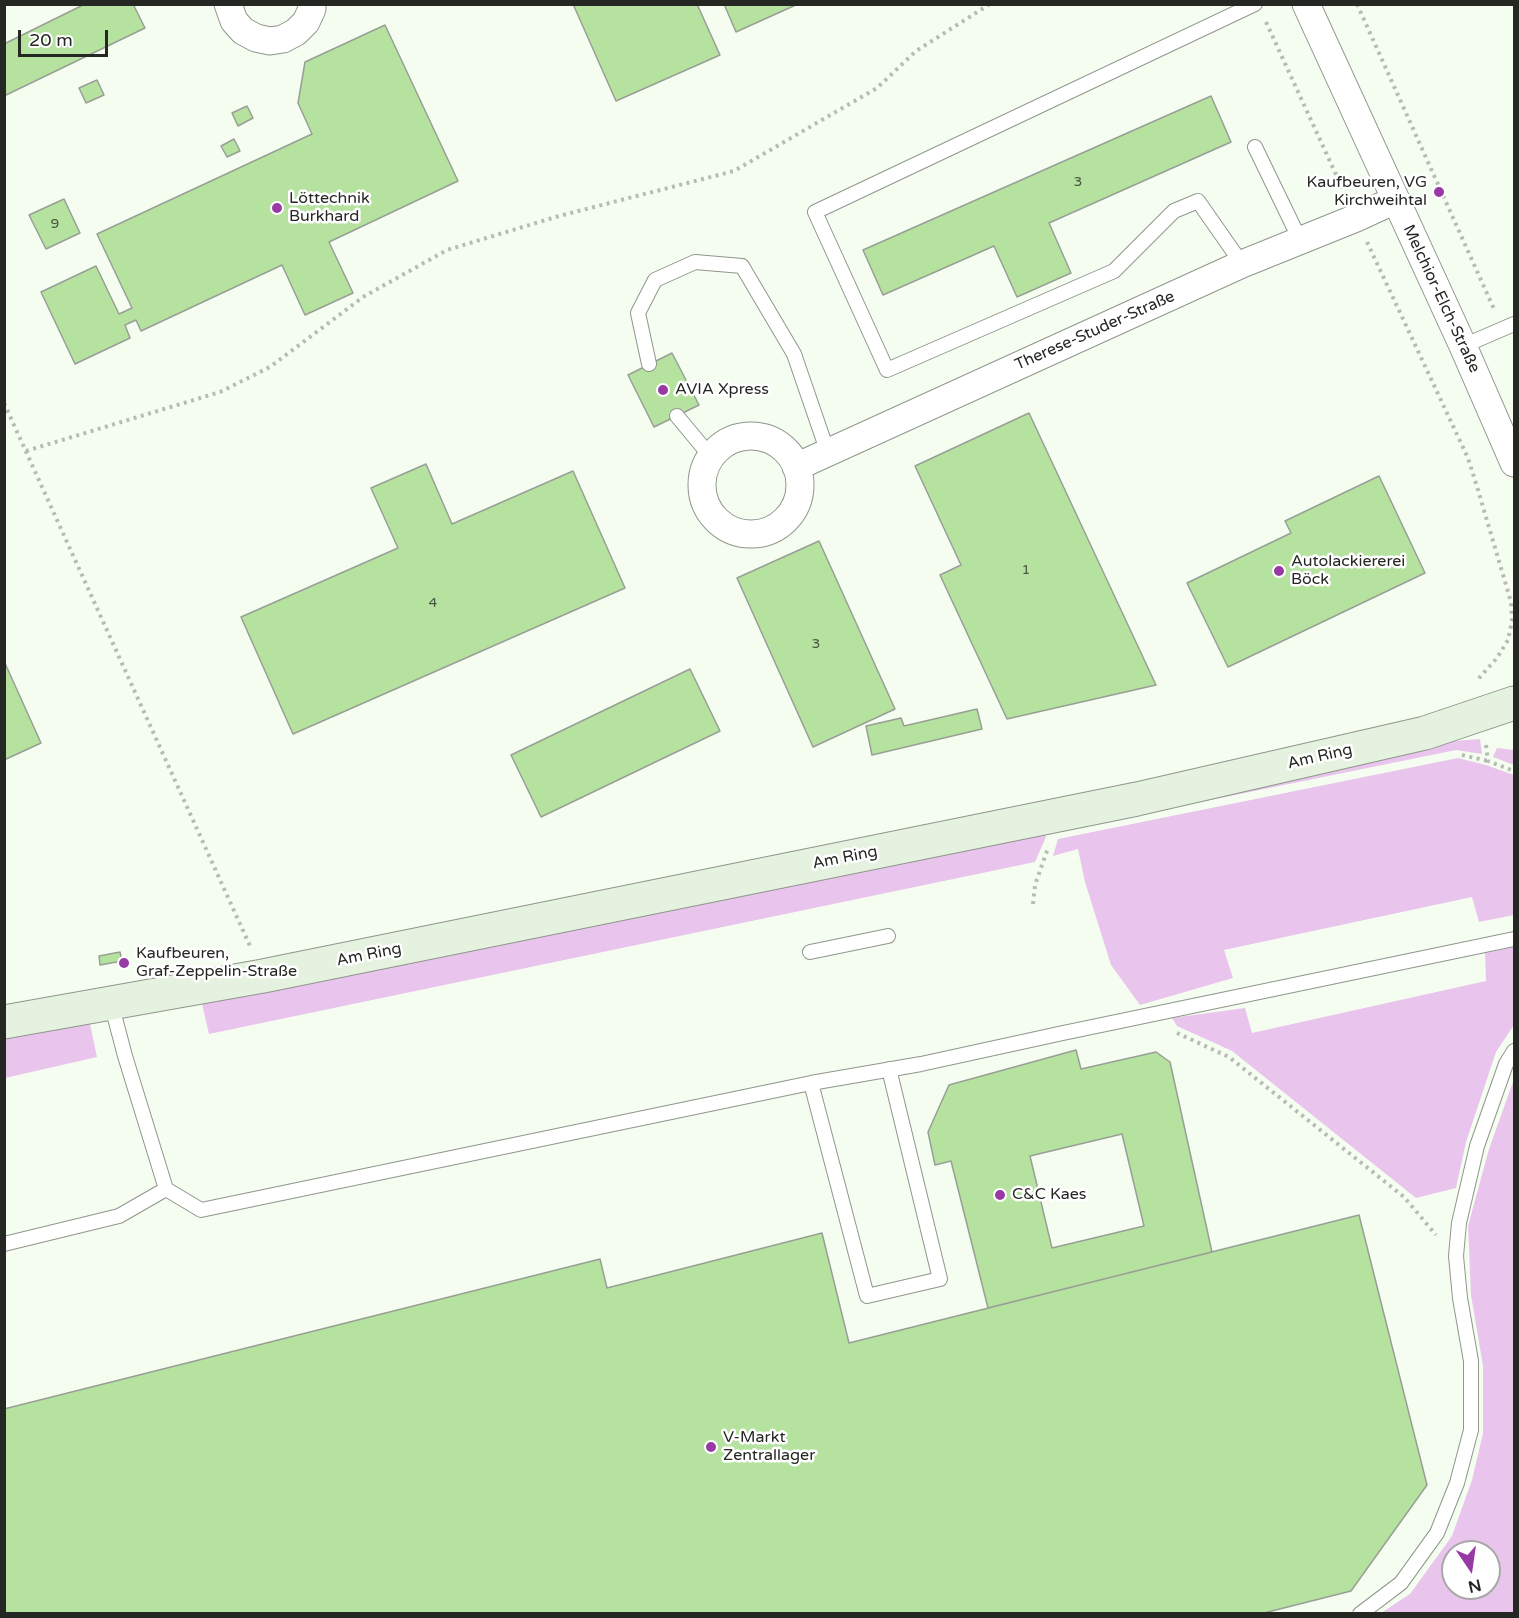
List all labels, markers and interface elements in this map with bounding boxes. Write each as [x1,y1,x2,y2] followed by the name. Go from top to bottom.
[21,18,111,56] scale bar
[29,29,73,51] text: 20 m
[1307,173,1427,211] place label: Kaufbeuren, VG Kirchweihtal
[1074,174,1082,190] house number: 3
[1432,185,1446,199] marker: Kaufbeuren, VG Kirchweihtal
[289,189,370,227] place label: Löttechnik Burkhard
[270,201,284,215] marker: Löttechnik Burkhard
[51,216,59,232] house number: 9
[1398,222,1484,376] street label: Melchior-Elch-Straße
[1012,287,1178,375] street label: Therese-Studer-Straße
[675,380,769,400] place label: AVIA Xpress
[656,383,670,397] marker: AVIA Xpress
[1291,552,1405,590] place label: Autolackiererei Böck
[1022,562,1030,578] house number: 1
[1272,564,1286,578] marker: Autolackiererei Böck
[429,595,437,611] house number: 4
[812,636,820,652] house number: 3
[1286,740,1354,774] street label: Am Ring
[811,842,879,874] street label: Am Ring
[335,939,403,971] street label: Am Ring
[136,944,297,982] place label: Kaufbeuren, Graf-Zeppelin-Straße
[117,956,131,970] marker: Kaufbeuren, Graf-Zeppelin-Straße
[1012,1185,1086,1205] place label: C&C Kaes
[993,1188,1007,1202] marker: C&C Kaes
[723,1428,815,1466] place label: V-Markt Zentrallager
[704,1440,718,1454] marker: V-Markt Zentrallager
[1441,1540,1501,1600] north arrow
[1466,1574,1483,1597] text: N

